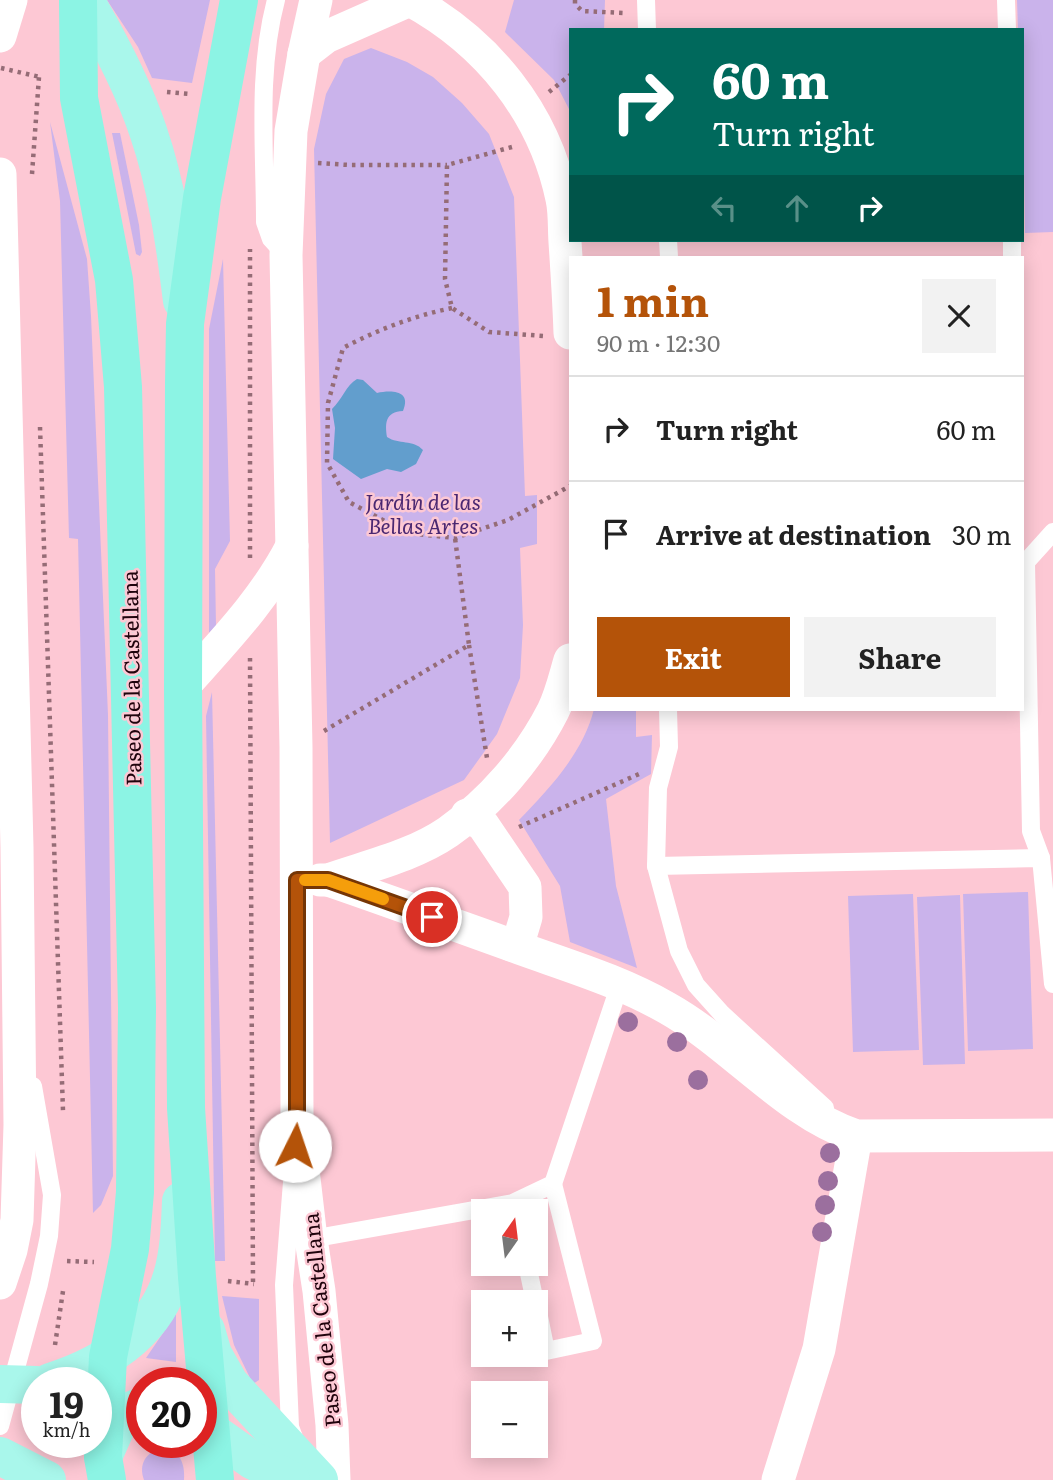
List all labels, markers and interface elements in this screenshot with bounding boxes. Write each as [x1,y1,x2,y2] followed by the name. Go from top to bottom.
[712,41,829,114] text: 60 m
[597,56,688,147] icon: right
[712,108,874,156] text: Turn right
[705,189,743,227] icon: left
[778,189,816,227] icon: ahead
[851,189,889,227] icon: right
[597,268,709,330] text: 1 min
[922,279,996,353] button: close
[597,325,720,359] text: 90 m · 12:30
[656,409,798,448] text: Turn right
[937,409,996,448] text: 60 m
[597,410,635,448] icon: right
[365,485,481,540] park label: Jardín de las Bellas Artes
[656,514,931,553] text: Arrive at destination
[952,514,1012,553] text: 30 m
[597,515,635,553] icon: arrive
[113,569,147,786] street label: Paseo de la Castellana
[597,617,790,697] button: Exit
[804,617,996,697] button: Share
[402,887,462,947] pin
[413,898,451,936] icon: arrive
[258,1109,332,1183] position arrow
[471,1199,548,1276] north arrow
[471,1199,548,1458] map controls
[293,1211,347,1429] street label: Paseo de la Castellana
[471,1290,548,1367] button: +
[126,1367,217,1458] speed limit sign: 20
[49,1377,84,1429] text: 19
[471,1381,548,1458] button: −
[43,1416,90,1443] text: km/h

